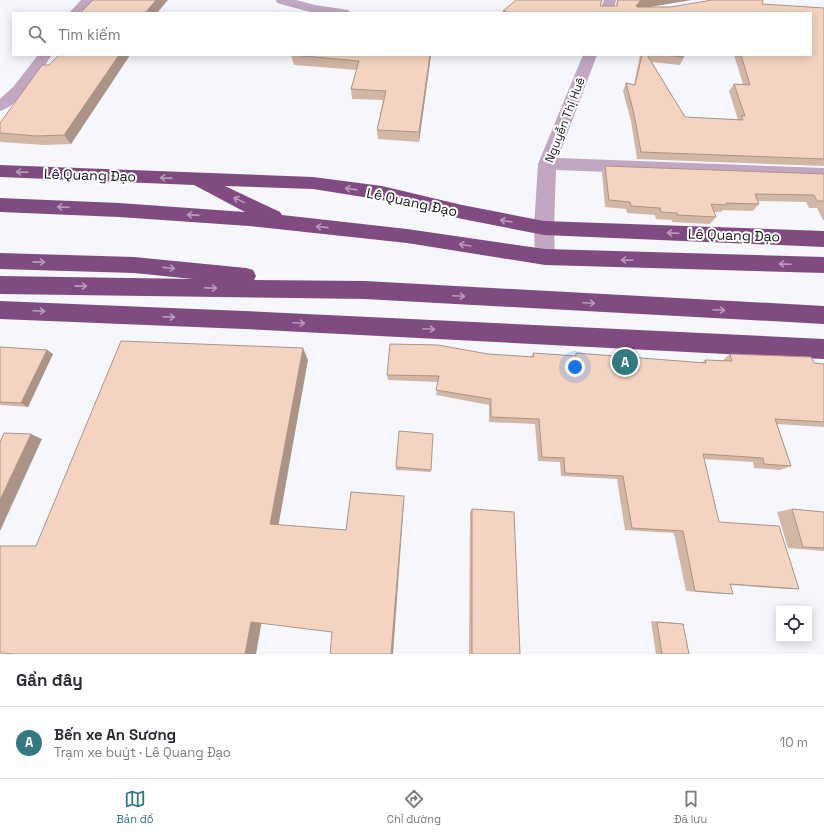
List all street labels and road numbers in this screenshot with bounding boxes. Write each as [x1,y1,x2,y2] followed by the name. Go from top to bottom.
[541,75,589,165] street label: Nguyễn Thị Huê
[43,164,137,186] street label: Lê Quang Đạo
[365,184,459,220] street label: Lê Quang Đạo
[687,224,781,246] street label: Lê Quang Đạo

